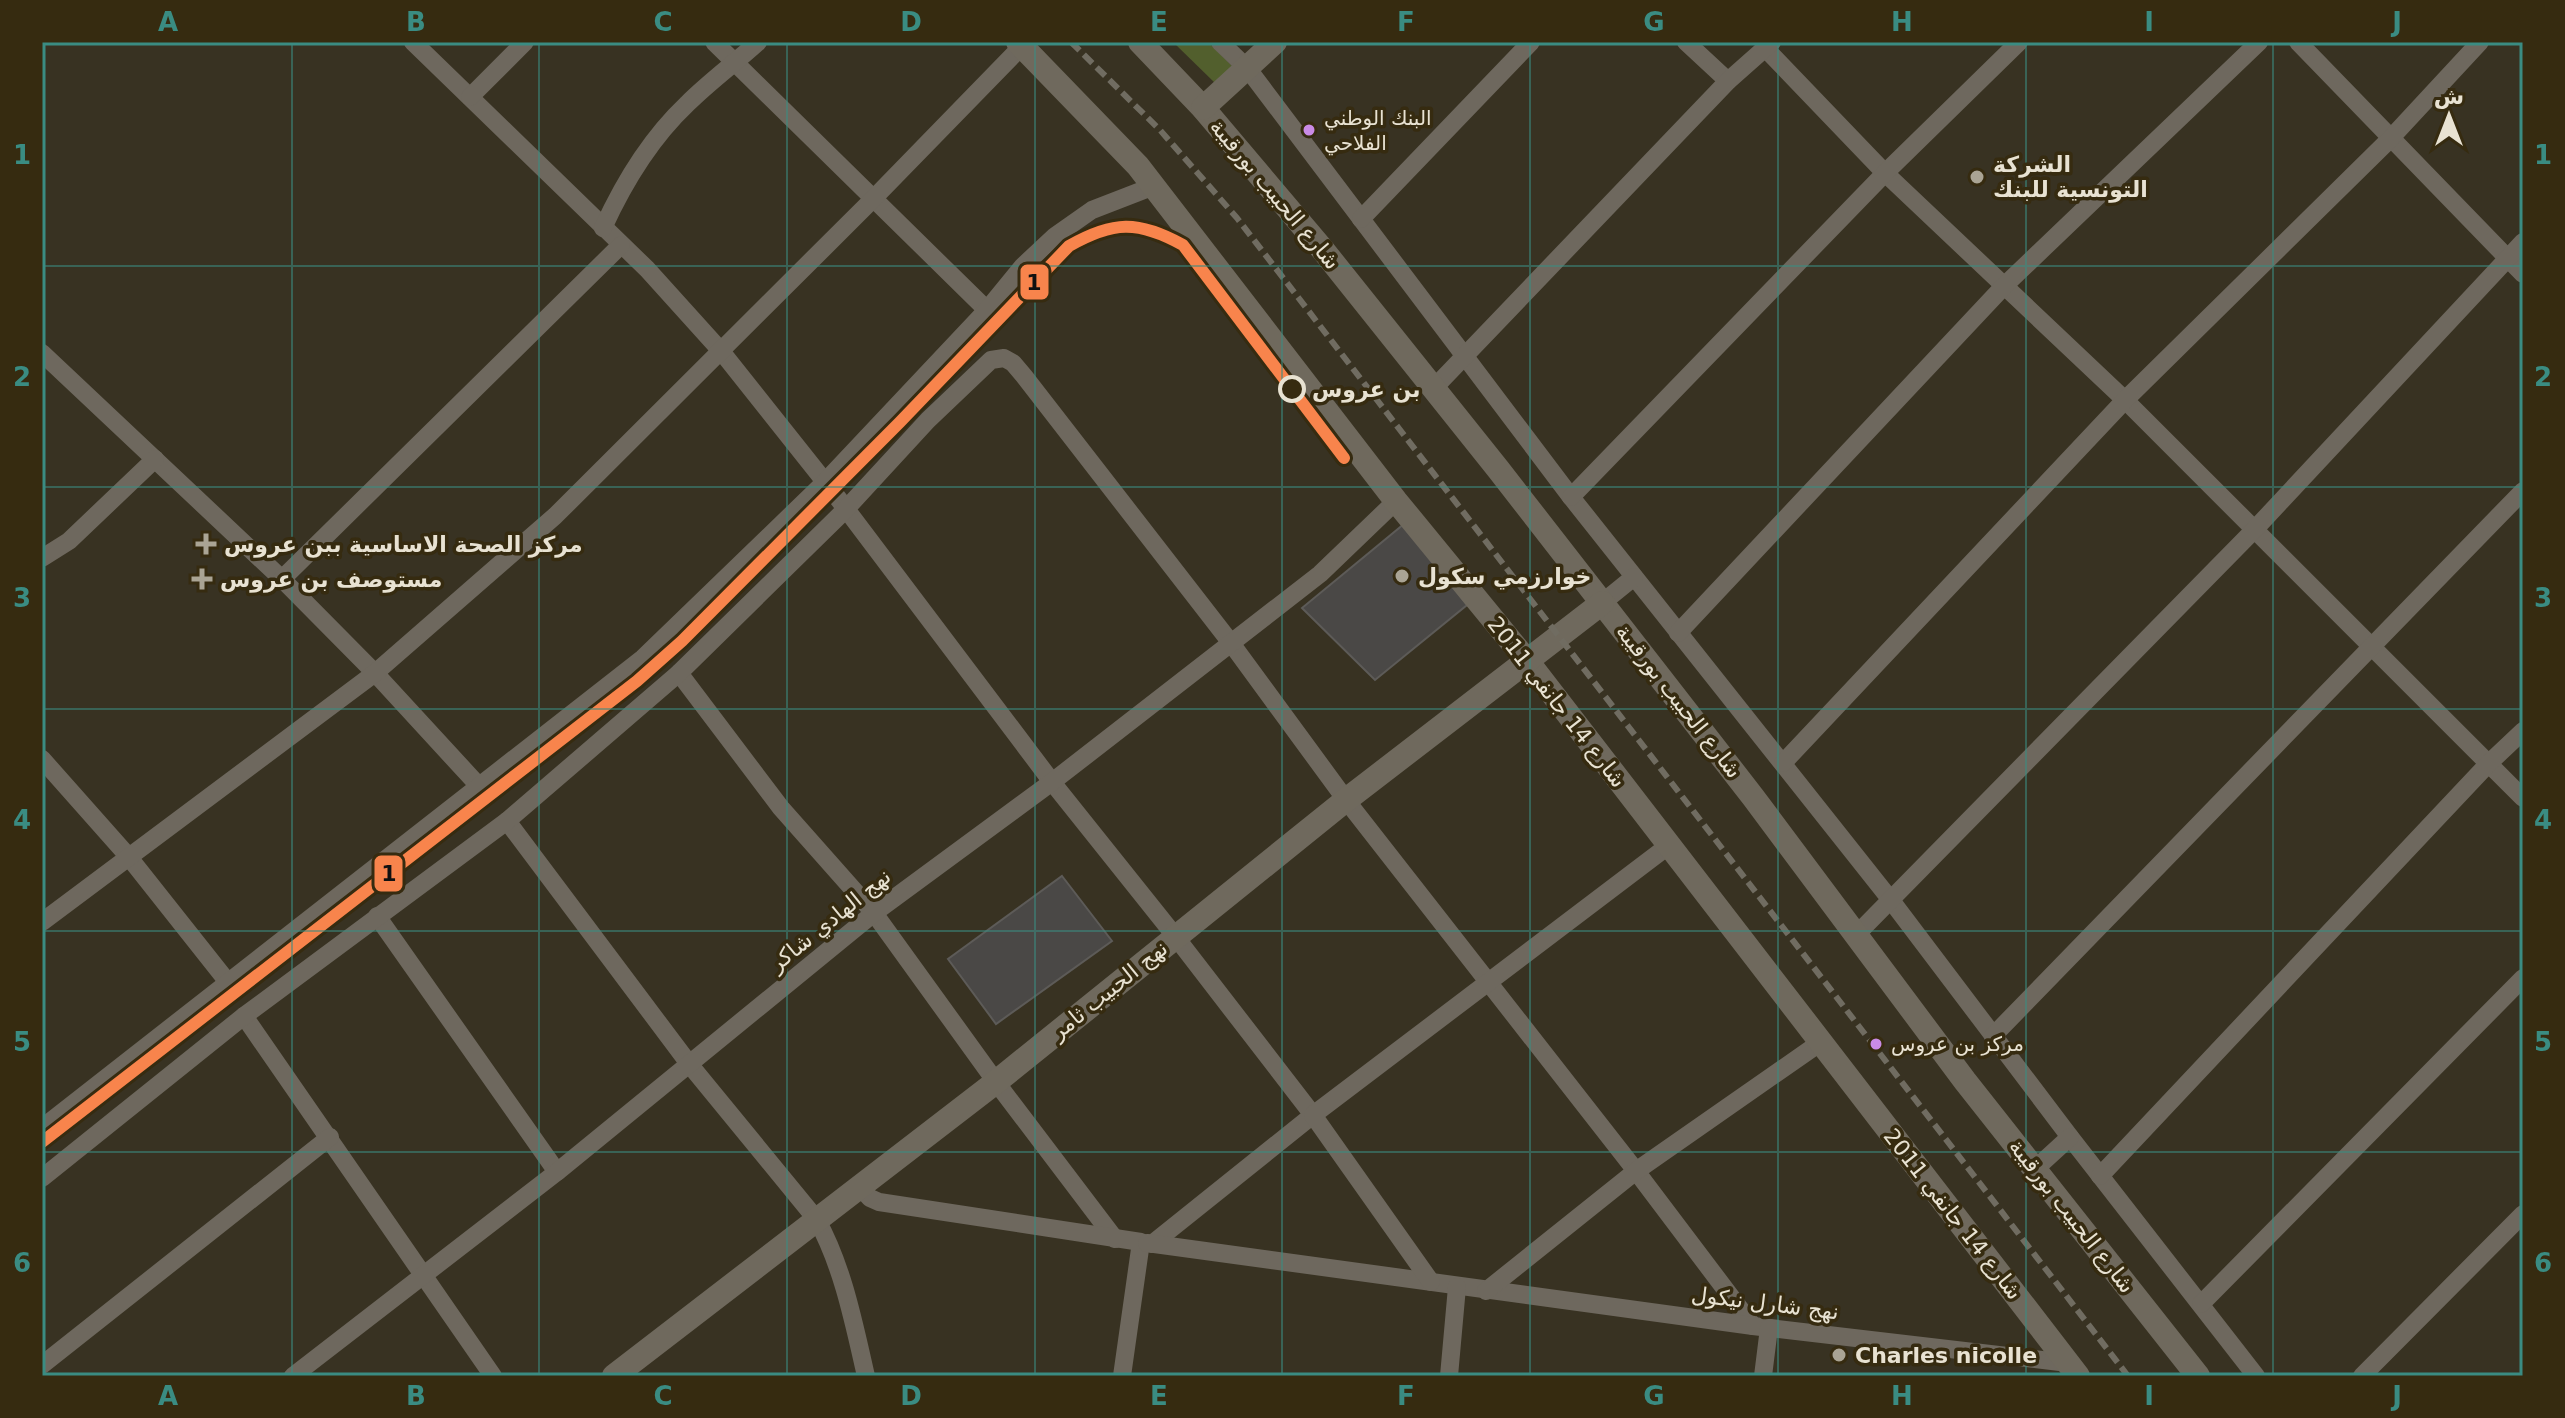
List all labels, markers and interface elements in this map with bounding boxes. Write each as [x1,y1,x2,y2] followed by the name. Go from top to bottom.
[158,7,178,37] text: A
[406,7,426,37] text: B
[653,7,673,37] text: C
[900,7,922,37] text: D
[1150,7,1168,37] text: E
[1397,7,1415,37] text: F
[1643,7,1665,37] text: G
[1891,7,1913,37] text: H
[2144,7,2154,37] text: I
[2390,7,2402,37] text: J
[2409,76,2489,156] north arrow
[2434,84,2464,109] text: ش
[1324,106,1432,156] place label: البنك الوطني الفلاحي
[1205,114,1345,274] street label: شارع الحبيب بورقيبة
[1301,122,1317,138] marker: البنك الوطني الفلاحي
[13,140,31,170] text: 1
[2534,140,2552,170] text: 1
[1993,152,2148,203] place label: الشركة التونسية للبنك
[1968,168,1986,186] marker: الشركة التونسية للبنك
[1019,263,1050,301] line badge: 1
[1026,270,1042,295] text: 1
[13,362,31,392] text: 2
[2534,362,2552,392] text: 2
[1279,376,1305,402] marker: بن عروس
[1312,377,1420,403] place label: بن عروس
[224,532,583,558] place label: مركز الصحة الاساسية ببن عروس
[195,533,217,555] marker: مركز الصحة الاساسية ببن عروس
[1418,564,1591,590] place label: خوارزمي سكول
[220,567,442,593] place label: مستوصف بن عروس
[1393,567,1411,585] marker: خوارزمي سكول
[191,568,213,590] marker: مستوصف بن عروس
[13,583,31,613] text: 3
[2534,583,2552,613] text: 3
[1482,612,1631,793] street label: شارع 14 جانفي 2011
[1611,619,1747,783] street label: شارع الحبيب بورقيبة
[13,805,31,835] text: 4
[2534,805,2552,835] text: 4
[373,854,404,893] line badge: 1
[381,861,397,886] text: 1
[764,863,896,977] street label: نهج الهادي شاكر
[1045,935,1172,1045] street label: نهج الحبيب ثامر
[13,1027,31,1057] text: 5
[2534,1027,2552,1057] text: 5
[1891,1032,2024,1056] place label: مركز بن عروس
[1868,1036,1884,1052] marker: مركز بن عروس
[1878,1124,2027,1305] street label: شارع 14 جانفي 2011
[2004,1134,2140,1298] street label: شارع الحبيب بورقيبة
[13,1248,31,1278] text: 6
[2534,1248,2552,1278] text: 6
[1690,1282,1840,1324] street label: نهج شارل نيكول
[1855,1343,2037,1368] place label: Charles nicolle
[1830,1346,1848,1364] marker: Charles nicolle
[158,1381,178,1411] text: A
[406,1381,426,1411] text: B
[653,1381,673,1411] text: C
[900,1381,922,1411] text: D
[1150,1381,1168,1411] text: E
[1397,1381,1415,1411] text: F
[1643,1381,1665,1411] text: G
[1891,1381,1913,1411] text: H
[2144,1381,2154,1411] text: I
[2390,1381,2402,1411] text: J

